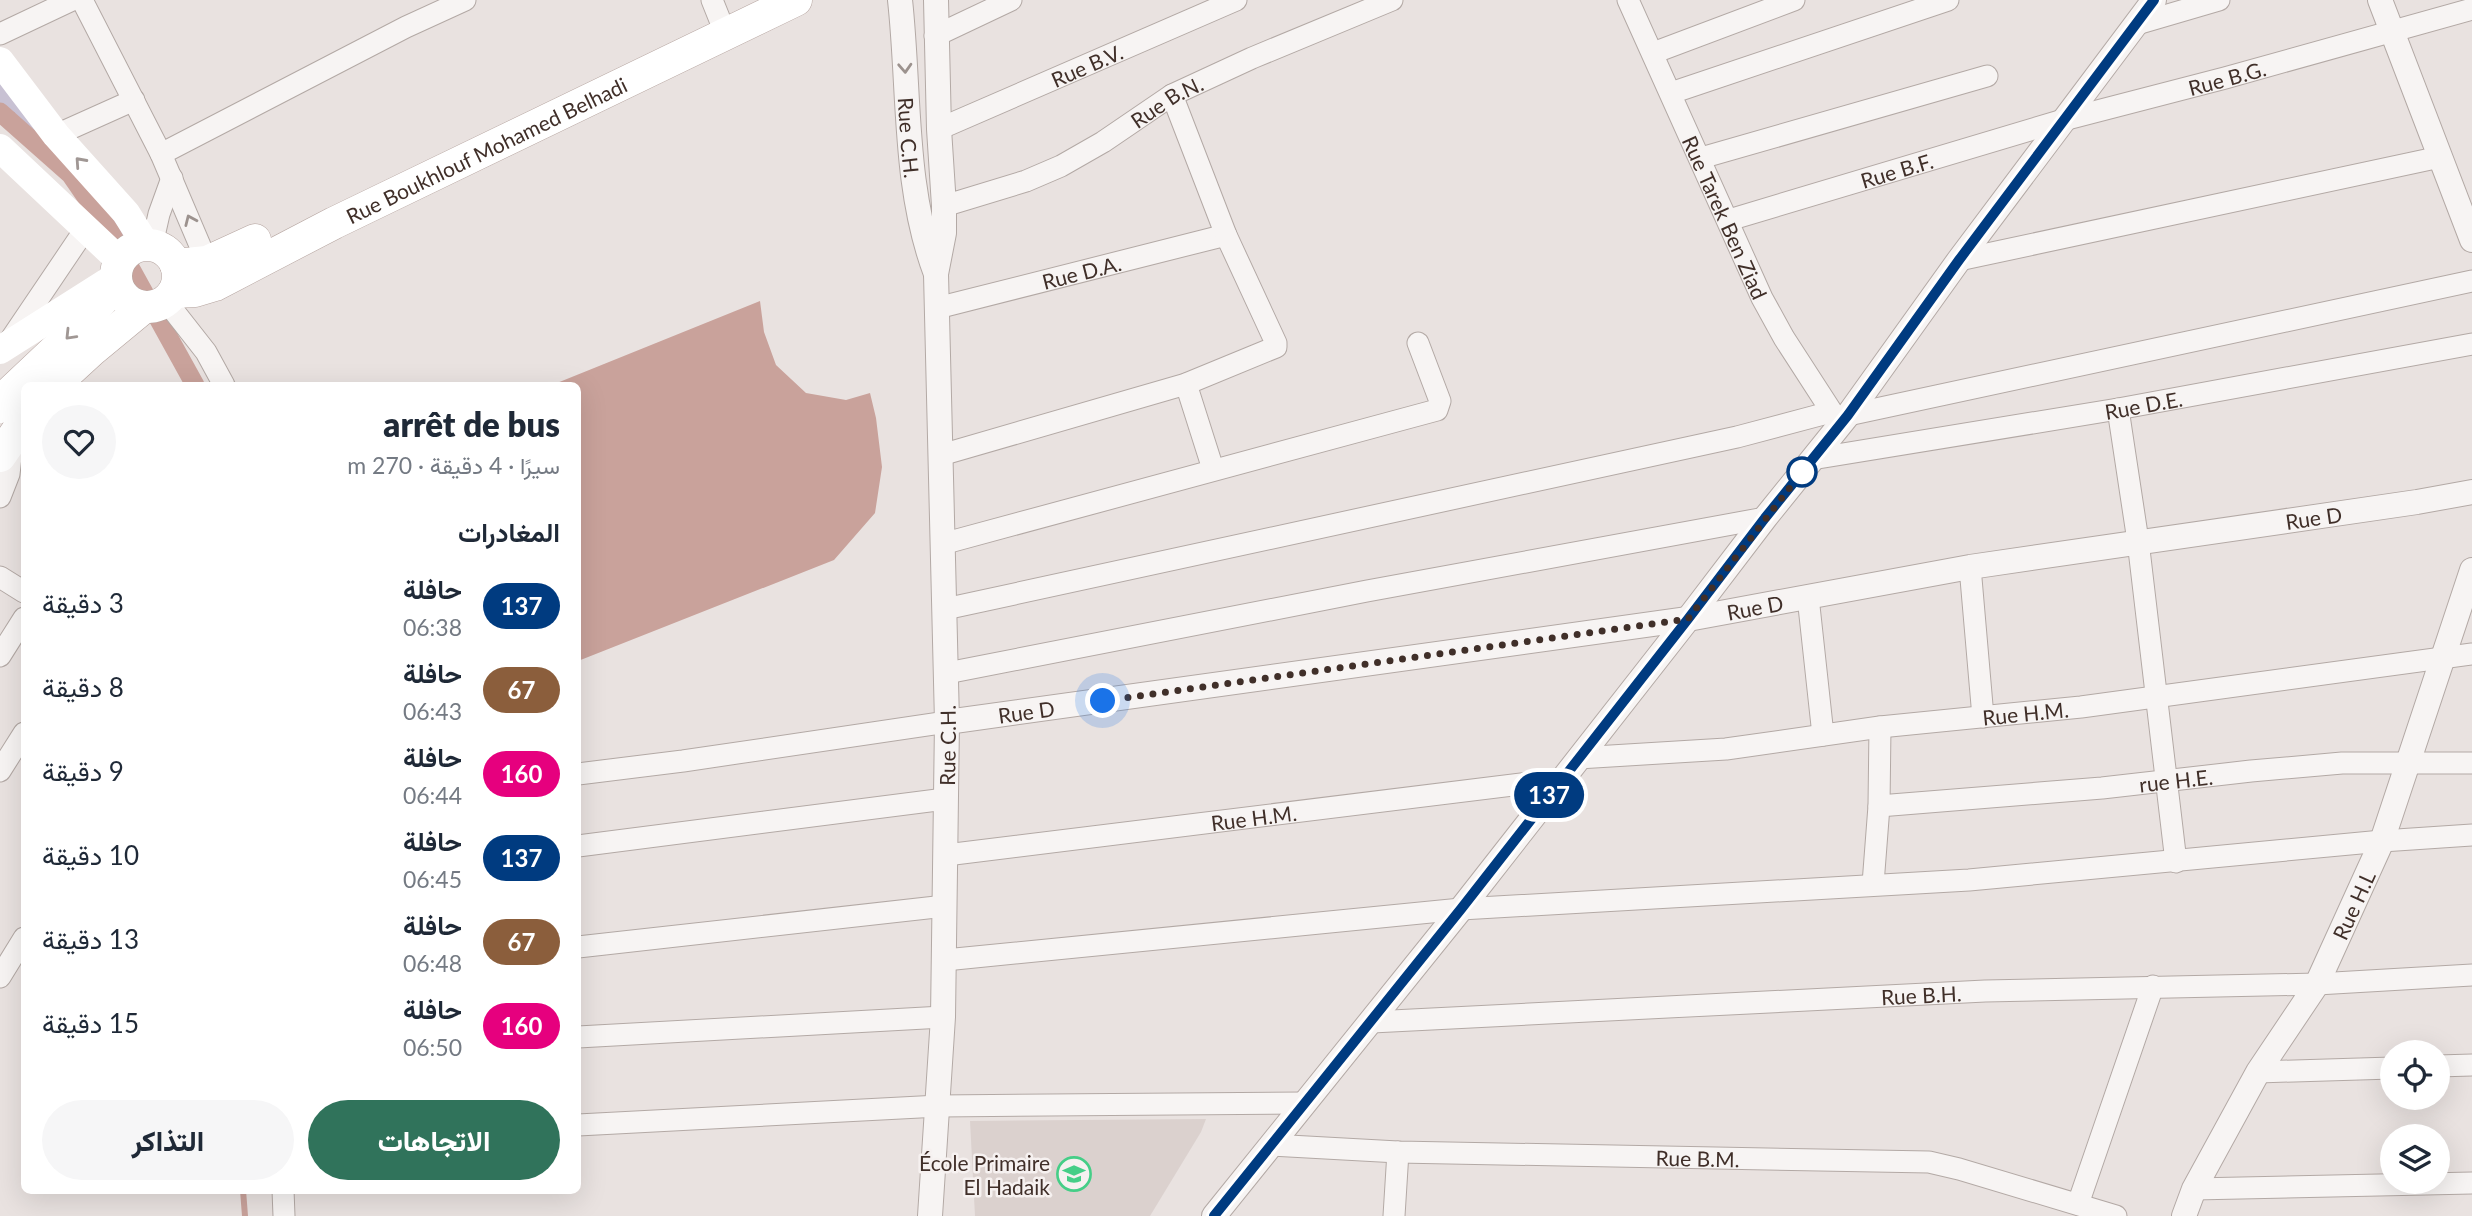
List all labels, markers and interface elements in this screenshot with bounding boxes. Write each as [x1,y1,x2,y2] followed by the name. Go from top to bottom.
[1047,38,1126,91] street label: Rue B.V.
[2185,55,2268,100] street label: Rue B.G.
[898,63,913,74] one-way arrow
[1125,70,1207,132] street label: Rue B.N.
[342,71,631,228] street label: Rue Boukhlouf Mohamed Belhadi
[894,97,926,179] street label: Rue C.H.
[1678,131,1773,303] street label: Rue Tarek Ben Ziad
[1857,147,1936,192] street label: Rue B.F.
[76,157,88,170] one-way arrow
[184,214,198,227] one-way arrow
[1039,250,1124,293] street label: Rue D.A.
[65,327,78,340] one-way arrow
[2103,385,2184,423] street label: Rue D.E.
[383,404,560,444] text: arrêt de bus
[42,405,116,479] button: heart
[347,451,560,479] text: سيرًا · 4 دقيقة · 270 m
[1787,457,1817,487] unlabelled marker
[2284,501,2343,534] street label: Rue D
[458,516,560,548] text: المغادرات
[403,573,462,605] text: حافلة
[42,587,124,619] text: 3 دقيقة
[1724,589,1785,624] street label: Rue D
[501,591,542,620] text: 137
[403,613,462,641] text: 06:38
[403,657,462,689] text: حافلة
[42,671,124,703] text: 8 دقيقة
[508,675,535,704] text: 67
[1085,683,1120,718] your location
[996,695,1056,727] street label: Rue D
[1981,696,2070,729] street label: Rue H.M.
[403,697,462,725] text: 06:43
[934,705,960,786] street label: Rue C.H.
[403,741,462,773] text: حافلة
[42,755,124,787] text: 9 دقيقة
[501,759,542,788] text: 160
[2138,763,2214,796] street label: rue H.E.
[1509,772,1589,818] line badge: 137
[1528,780,1570,809] text: 137
[403,781,462,809] text: 06:44
[1209,799,1298,835] street label: Rue H.M.
[403,825,462,857] text: حافلة
[42,839,139,871] text: 10 دقيقة
[501,843,542,872] text: 137
[403,865,462,893] text: 06:45
[2327,866,2379,943] street label: Rue H.L
[403,909,462,941] text: حافلة
[42,923,139,955] text: 13 دقيقة
[508,927,535,956] text: 67
[403,949,462,977] text: 06:48
[1880,980,1962,1009] street label: Rue B.H.
[403,993,462,1025] text: حافلة
[42,1007,139,1039] text: 15 دقيقة
[501,1011,542,1040] text: 160
[403,1033,462,1061] text: 06:50
[2380,1040,2450,1194] map controls
[2380,1040,2450,1110] button: locate
[42,1100,294,1180] button: التذاكر
[308,1100,560,1180] button: الاتجاهات
[2380,1124,2450,1194] button: layers
[1656,1144,1740,1171] street label: Rue B.M.
[919,1150,1050,1199] place label: École Primaire El Hadaik
[1055,1155,1093,1193] school or university icon: École Primaire El Hadaik

